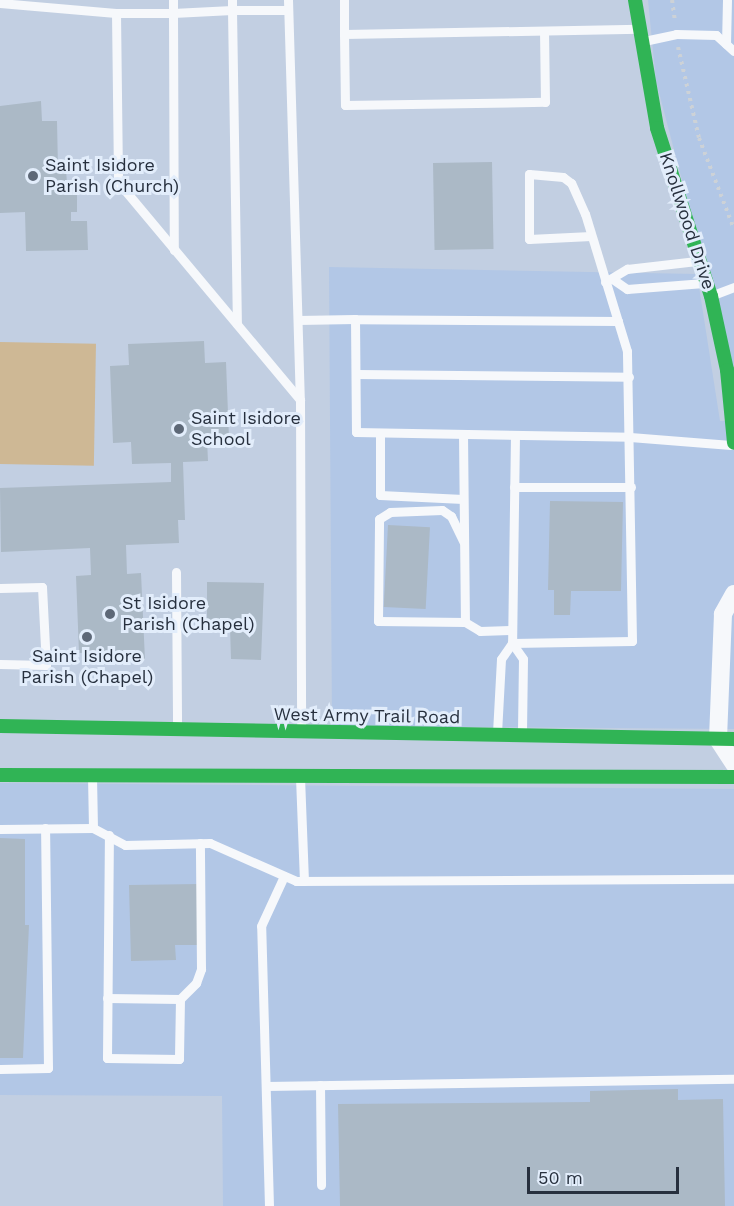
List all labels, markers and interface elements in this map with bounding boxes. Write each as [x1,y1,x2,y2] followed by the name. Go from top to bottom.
[655,150,719,292] street label: Knollwood Drive
[45,155,179,198] place label: Saint Isidore Parish (Church)
[26,169,40,183] marker: Saint Isidore Parish (Church)
[191,408,301,450] place label: Saint Isidore School
[172,422,186,436] marker: Saint Isidore School
[122,593,254,636] place label: St Isidore Parish (Chapel)
[103,607,117,621] marker: St Isidore Parish (Chapel)
[80,630,94,644] marker: Saint Isidore Parish (Chapel)
[21,646,153,688] place label: Saint Isidore Parish (Chapel)
[272,704,462,728] street label: West Army Trail Road
[530,1155,682,1193] scale bar
[538,1167,583,1188] text: 50 m

